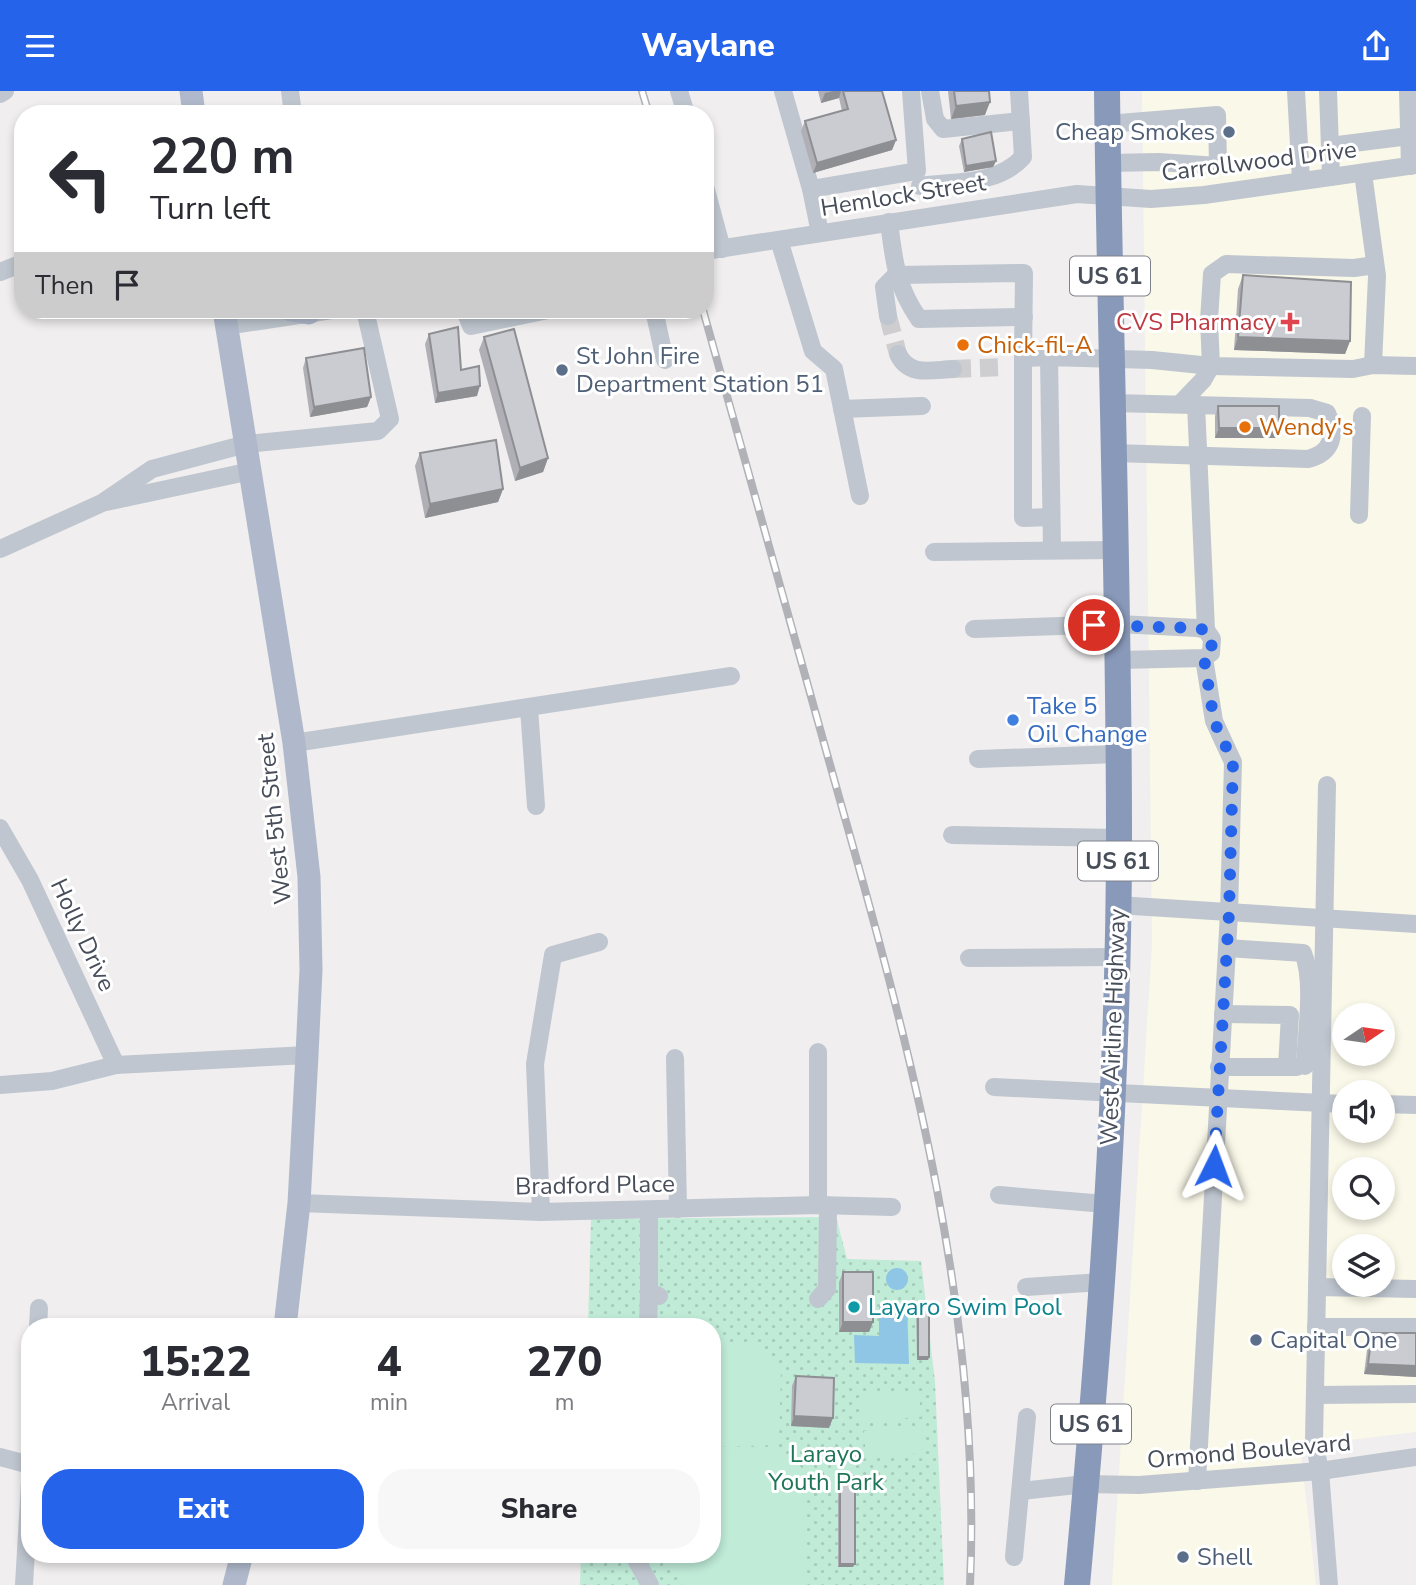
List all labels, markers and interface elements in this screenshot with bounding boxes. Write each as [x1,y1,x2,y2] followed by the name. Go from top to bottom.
[641,24,775,67] text: Waylane
[21,27,59,65] icon: menu
[1357,27,1395,65] icon: share
[1055,116,1215,148] place label: Cheap Smokes
[150,123,294,190] text: 220 m
[1221,124,1237,140] marker: Cheap Smokes
[35,133,126,224] icon: left
[1160,133,1358,189] street label: Carrollwood Drive
[818,166,988,224] street label: Hemlock Street
[150,187,270,230] text: Turn left
[1070,257,1150,295] road number: US 61
[108,266,146,304] icon: arrive
[35,268,94,303] text: Then
[1116,306,1277,338] place label: CVS Pharmacy
[1282,314,1298,330] marker: CVS Pharmacy
[977,329,1093,361] place label: Chick-fil-A
[955,337,971,353] marker: Chick-fil-A
[576,340,824,400] place label: St John Fire Department Station 51
[554,362,570,378] marker: St John Fire Department Station 51
[1259,411,1354,443] place label: Wendy's
[1237,419,1253,435] marker: Wendy's
[1064,595,1124,655] pin
[1075,606,1113,644] icon: arrive
[1027,690,1147,750] place label: Take 5 Oil Change
[1005,712,1021,728] marker: Take 5 Oil Change
[249,731,299,906] street label: West 5th Street
[1078,841,1158,881] road number: US 61
[43,873,123,997] street label: Holly Drive
[1093,907,1133,1146] street label: West Airline Highway
[1332,1003,1395,1066] north arrow
[1332,1003,1395,1297] map controls
[1332,1080,1395,1143] button: sound
[1177,1129,1251,1203] position arrow
[1332,1157,1395,1220] button: search
[515,1168,675,1202] street label: Bradford Place
[1332,1234,1395,1297] button: layers
[868,1291,1062,1323] place label: Layaro Swim Pool
[846,1299,862,1315] marker: Layaro Swim Pool
[1270,1324,1397,1356] place label: Capital One
[1248,1332,1264,1348] marker: Capital One
[140,1334,251,1391] text: 15:22
[376,1334,402,1391] text: 4
[527,1334,602,1391] text: 270
[161,1387,230,1418] text: Arrival
[370,1387,408,1418] text: min
[555,1387,574,1418] text: m
[1051,1405,1131,1443] road number: US 61
[1146,1426,1352,1476] street label: Ormond Boulevard
[767,1438,885,1498] park label: Larayo Youth Park
[42,1469,364,1549] button: Exit
[378,1469,700,1549] button: Share
[1197,1541,1252,1573] place label: Shell
[1175,1549,1191,1565] marker: Shell

